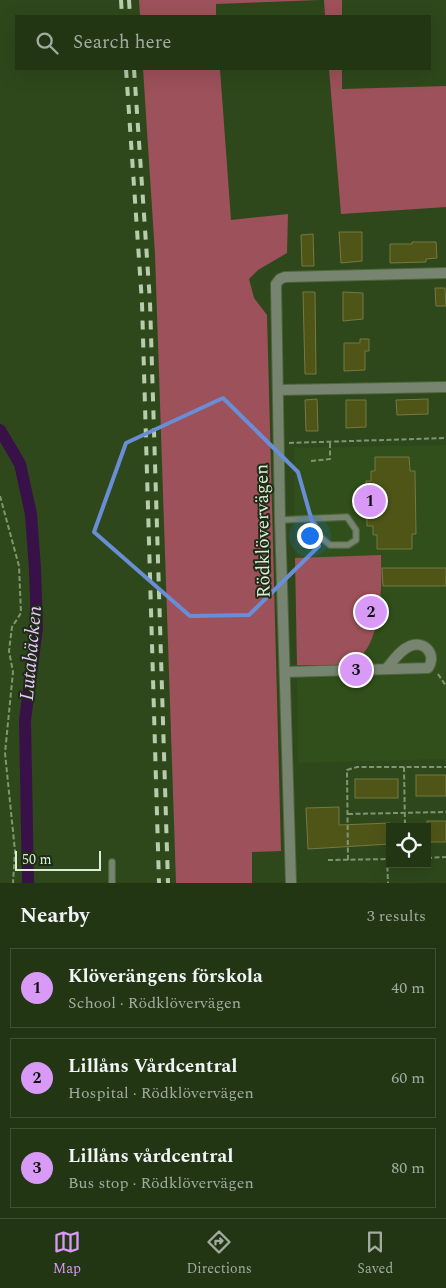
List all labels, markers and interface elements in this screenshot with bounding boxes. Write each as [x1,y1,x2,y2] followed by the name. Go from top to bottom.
[15,15,431,70] search box
[73,28,172,57] text: Search here
[33,29,61,57] icon: search
[247,464,279,598] street label: Rödklövervägen
[354,482,386,520] pin: 1
[297,523,323,549] your location
[355,593,387,631] pin: 2
[12,604,50,702] water label: Lutabäcken
[340,651,372,689] pin: 3
[386,823,431,868] map controls
[386,823,431,868] button: locate
[15,848,101,871] scale bar
[22,849,52,870] text: 50 m
[20,900,90,932] text: Nearby
[367,904,426,928] text: 3 results
[68,962,263,991] text: Klöverängens förskola
[33,976,41,1000] text: 1
[391,976,425,1000] text: 40 m
[68,991,241,1015] text: School · Rödklövervägen
[68,1052,238,1081] text: Lillåns Vårdcentral
[33,1066,41,1090] text: 2
[391,1066,425,1090] text: 60 m
[68,1081,254,1105] text: Hospital · Rödklövervägen
[68,1142,233,1171] text: Lillåns vårdcentral
[33,1156,41,1180] text: 3
[391,1156,425,1180] text: 80 m
[68,1171,254,1195] text: Bus stop · Rödklövervägen
[53,1228,81,1279] tab: Map
[186,1228,252,1279] tab: Directions
[357,1228,393,1279] tab: Saved

